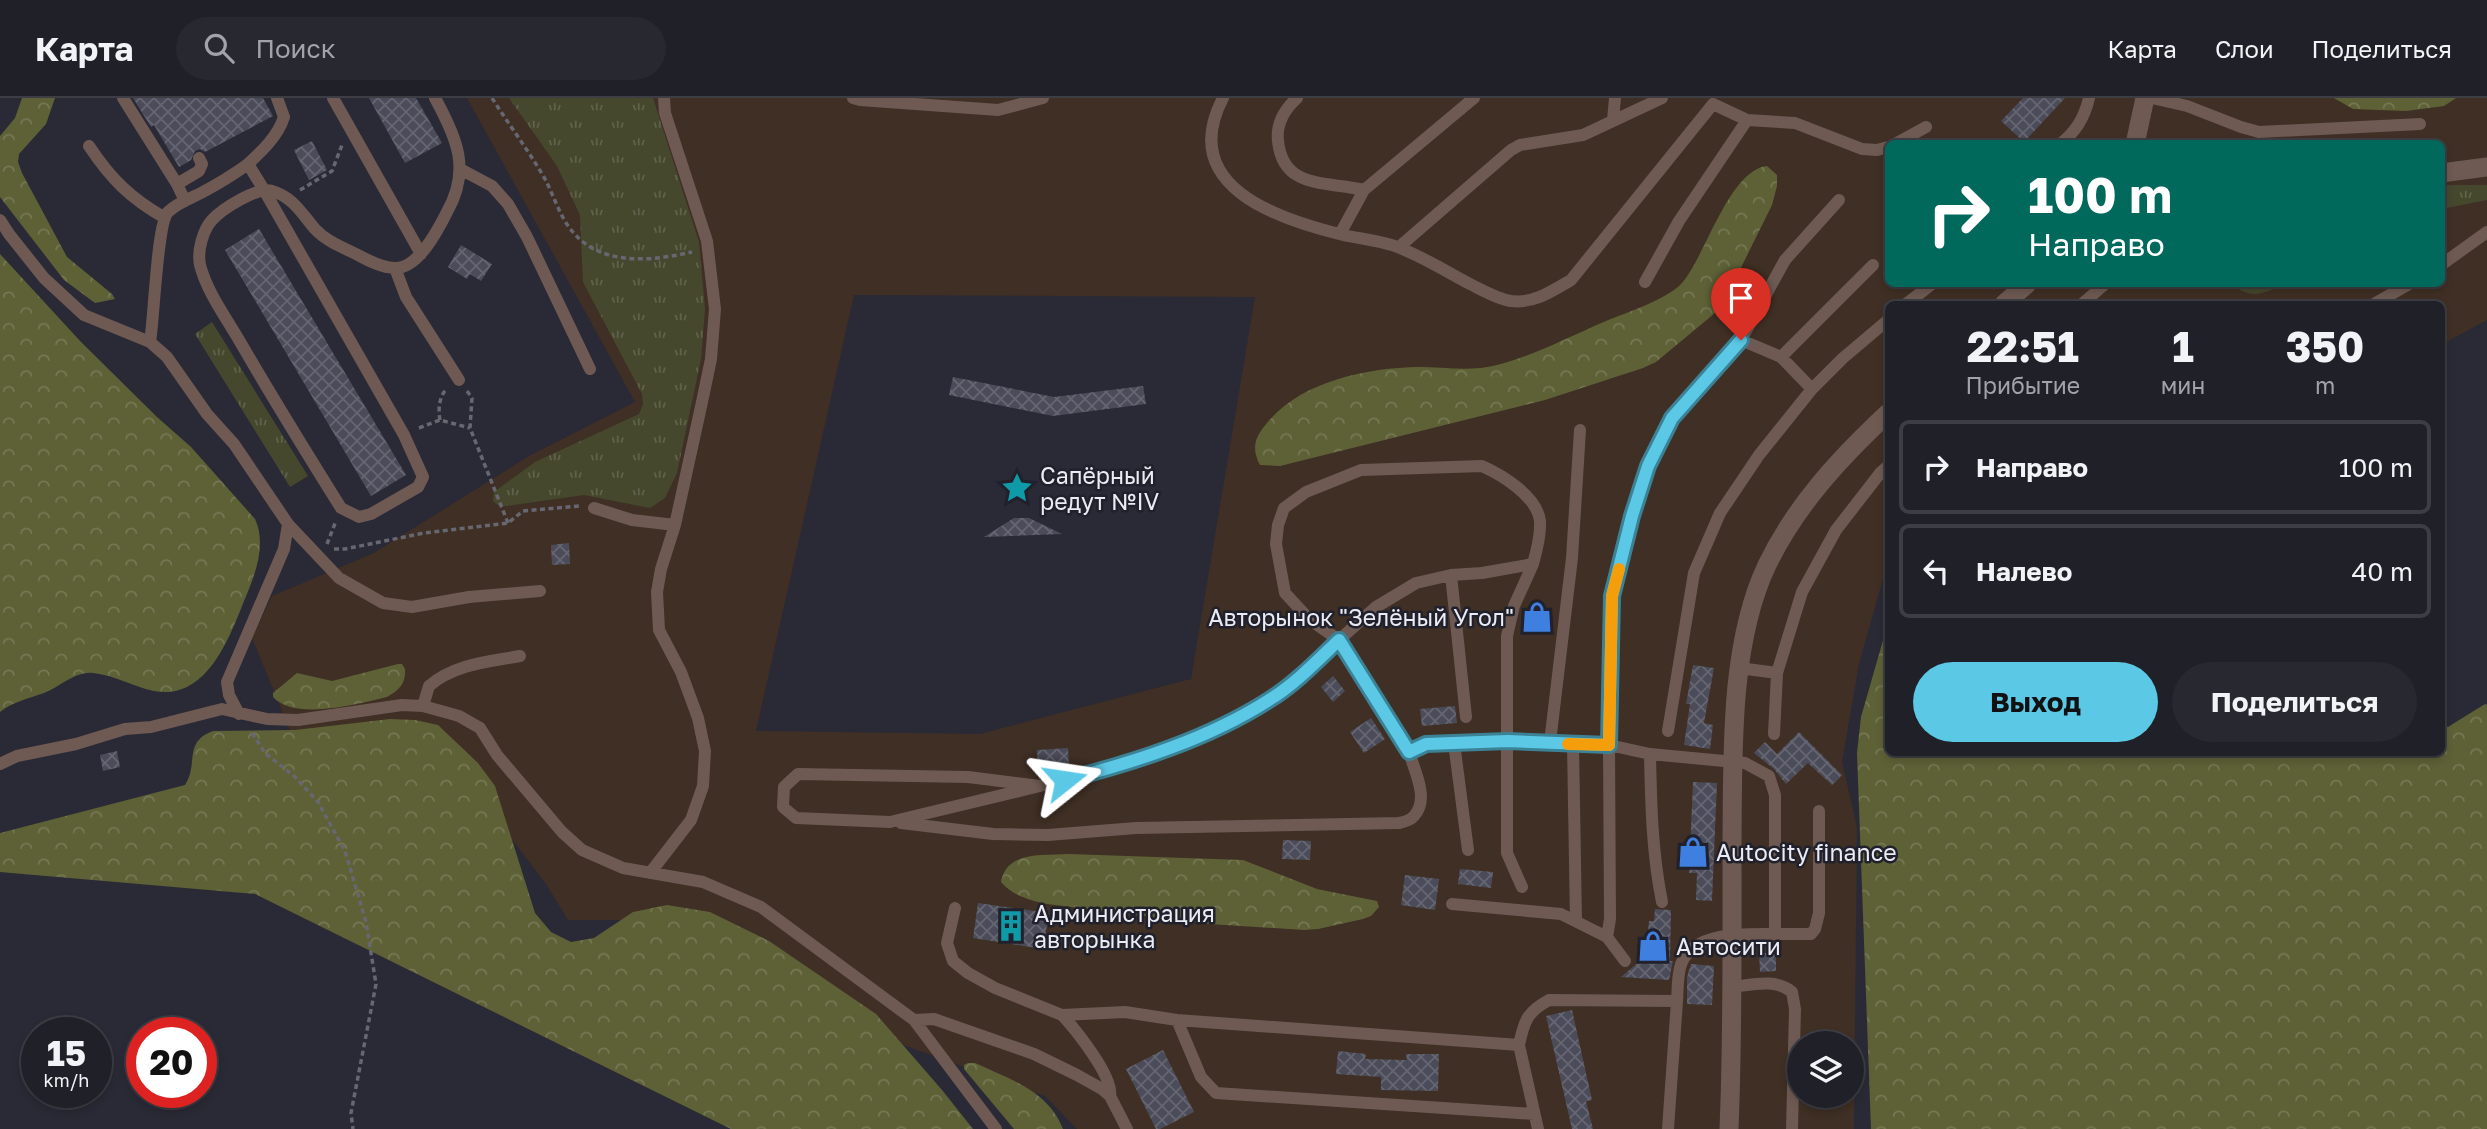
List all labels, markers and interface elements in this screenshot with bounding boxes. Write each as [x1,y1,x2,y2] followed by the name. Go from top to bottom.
[176,17,666,80] search box
[35,29,134,68] text: Карта
[200,29,238,67] icon: search
[256,33,336,64] text: Поиск
[2107,34,2177,63] text: Карта
[2215,34,2274,63] text: Слои
[2312,34,2452,63] text: Поделиться
[2028,165,2172,224] text: 100 m
[1913,168,2004,259] icon: right
[2028,225,2165,263] text: Направо
[1711,268,1771,340] pin
[1722,279,1760,317] icon: arrive
[1967,321,2079,371] text: 22:51
[2172,321,2194,371] text: 1
[2286,321,2364,371] text: 350
[1966,371,2080,399] text: Прибытие
[2161,371,2205,399] text: мин
[2315,371,2335,399] text: m
[1917,448,1955,486] icon: right
[1976,452,2088,483] text: Направо
[2339,452,2413,483] text: 100 m
[1040,461,1159,515] place label: Сапёрный редут №IV
[1000,471,1034,505] place icon: Сапёрный редут №IV
[1917,552,1955,590] icon: left
[1976,556,2072,587] text: Налево
[2352,556,2413,587] text: 40 m
[1520,600,1554,634] shop icon: Авторынок "Зелёный Угол"
[1208,603,1514,631] place label: Авторынок "Зелёный Угол"
[1913,662,2158,742] button: Выход
[2172,662,2417,742] button: Поделиться
[1028,743,1102,817] position arrow
[1676,835,1710,869] shop icon: Autocity finance
[1716,838,1897,866] place label: Autocity finance
[1034,899,1215,953] place label: Администрация авторынка
[994,909,1028,943] building icon: Администрация авторынка
[1636,929,1670,963] shop icon: Автосити
[1676,932,1781,960] place label: Автосити
[126,1017,217,1108] speed limit sign: 20
[1787,1031,1864,1108] map controls
[1787,1031,1864,1108] button: layers
[47,1032,86,1074] text: 15
[44,1069,89,1091] text: km/h

